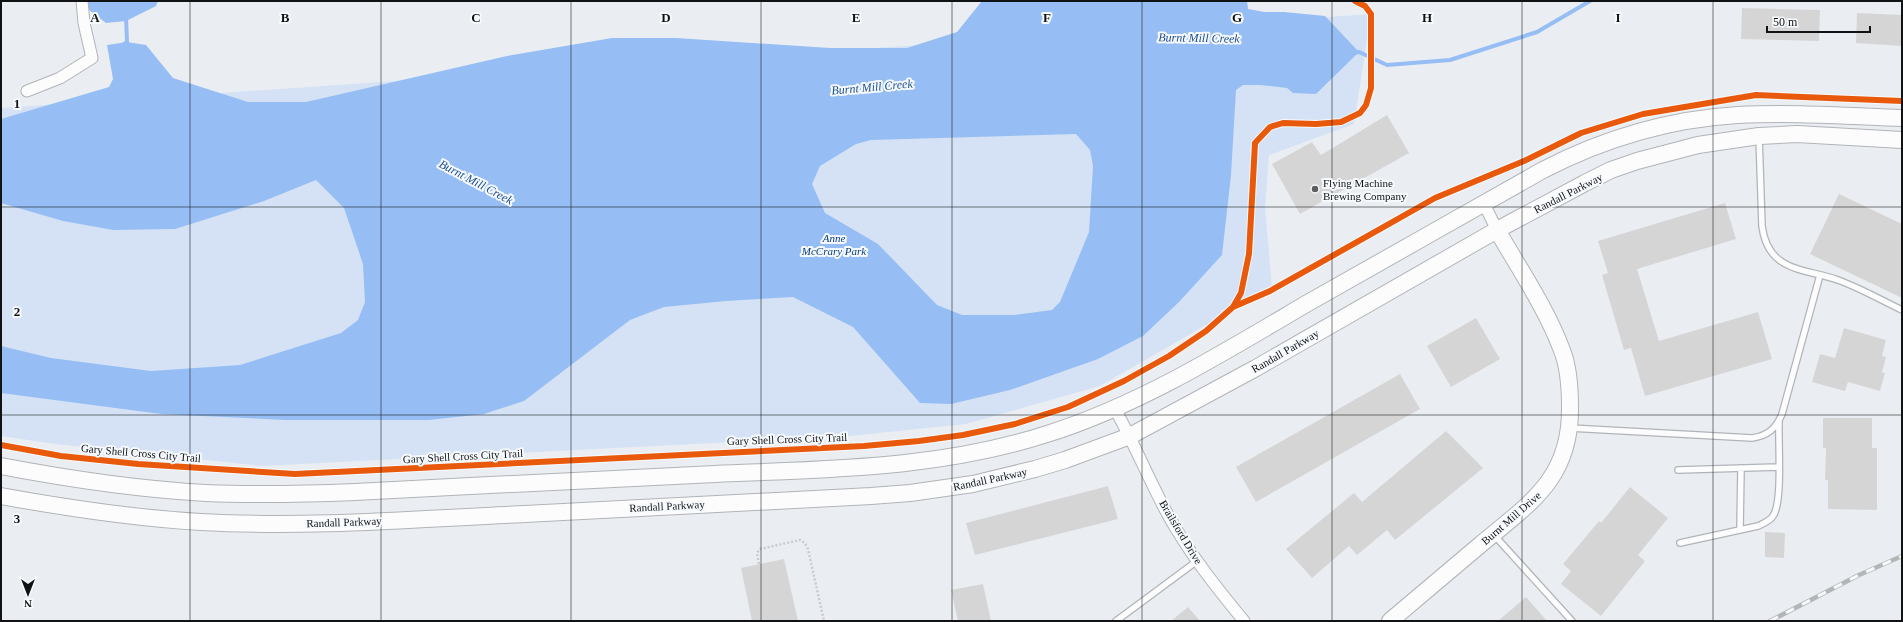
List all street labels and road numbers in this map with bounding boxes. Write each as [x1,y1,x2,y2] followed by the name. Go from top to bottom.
[1532,170,1605,215] street label: Randall Parkway
[1249,327,1321,375] street label: Randall Parkway
[727,431,847,447] street label: Gary Shell Cross City Trail
[81,442,201,464] street label: Gary Shell Cross City Trail
[403,447,523,465] street label: Gary Shell Cross City Trail
[952,465,1029,493] street label: Randall Parkway
[1479,489,1543,547] street label: Burnt Mill Drive
[629,498,705,514] street label: Randall Parkway
[1157,498,1205,566] street label: Brailsford Drive
[306,515,382,529] street label: Randall Parkway

